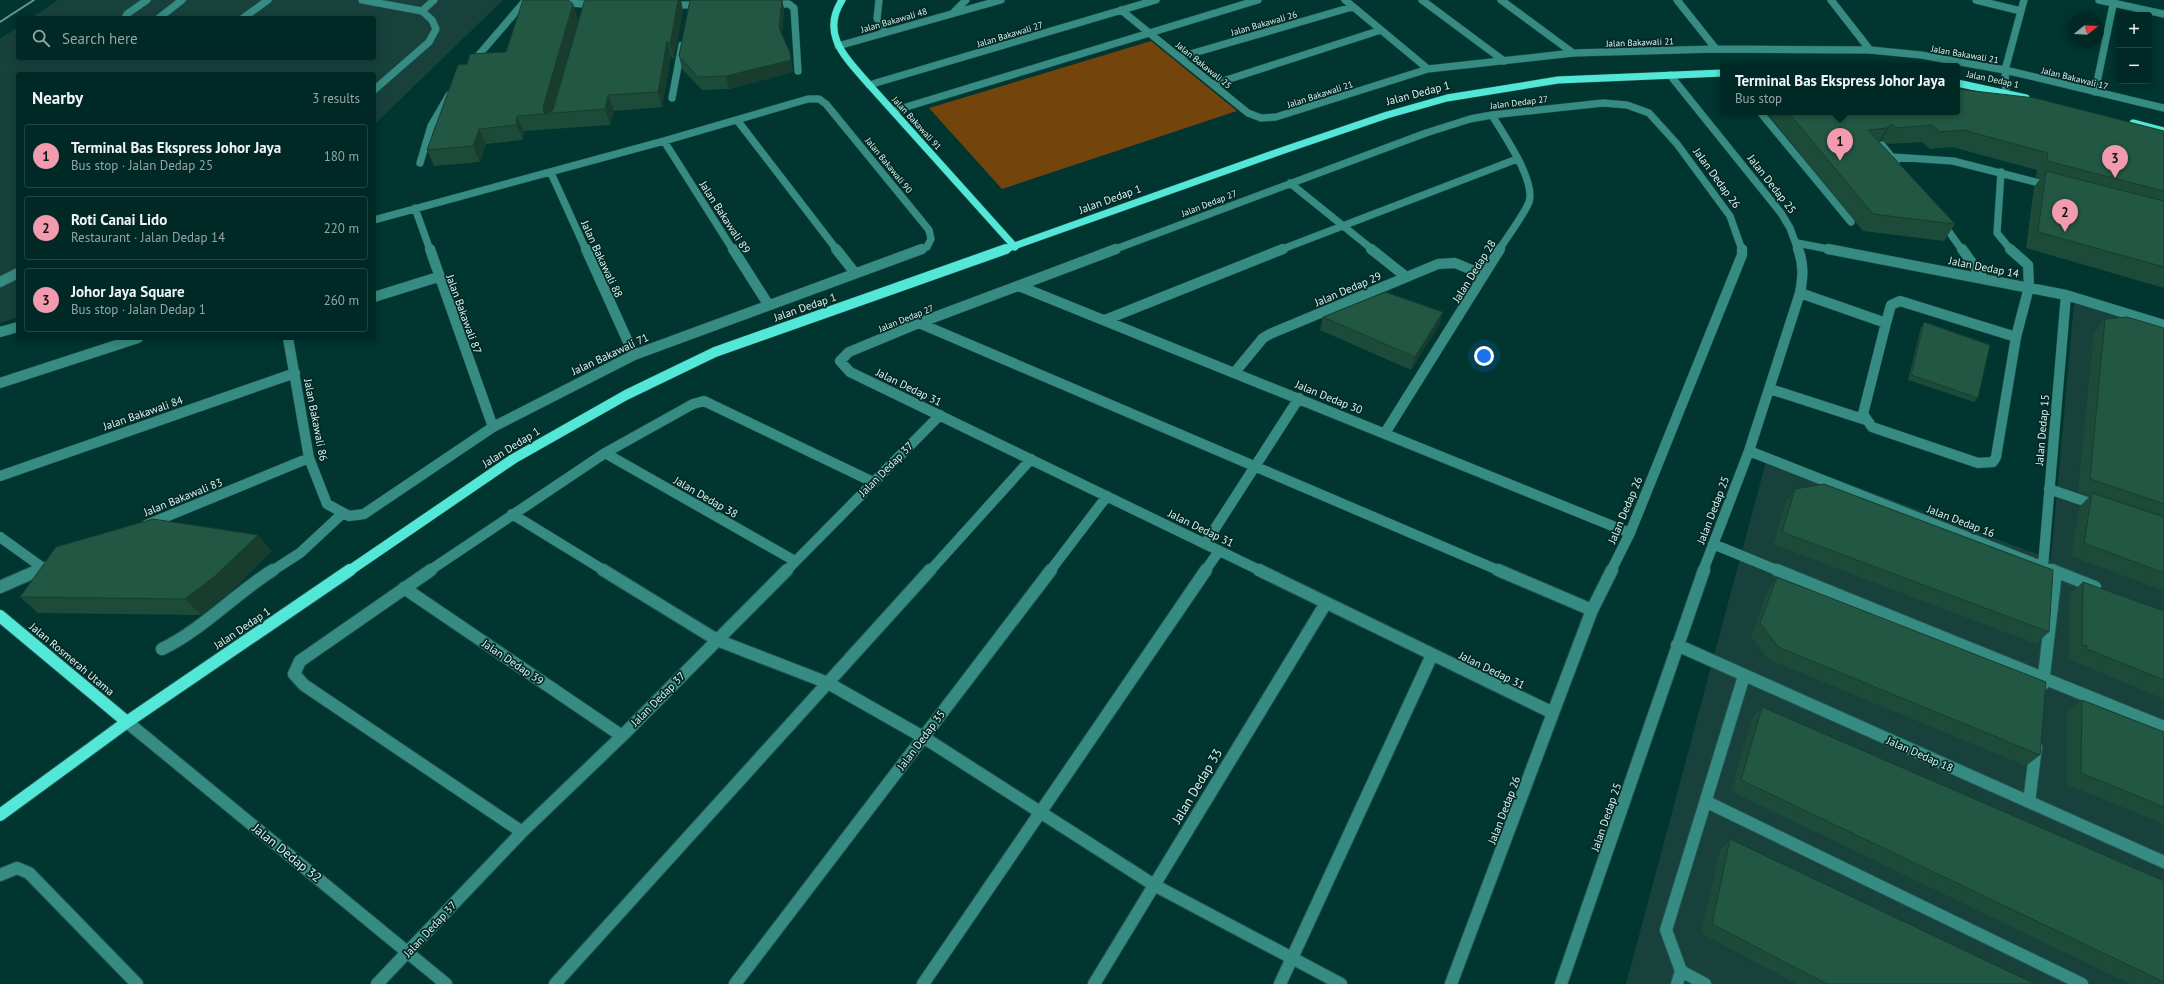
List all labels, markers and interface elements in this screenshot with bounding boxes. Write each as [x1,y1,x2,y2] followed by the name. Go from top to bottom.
[859,5,928,35] street label: Jalan Bakawali 48
[1229,8,1298,38] street label: Jalan Bakawali 26
[2068,12,2104,48] north arrow
[2116,12,2152,84] map controls
[2116,12,2152,48] button: +
[16,16,376,60] search box
[975,19,1044,50] street label: Jalan Bakawali 27
[30,27,52,49] icon: search
[62,29,138,48] text: Search here
[1605,35,1674,49] street label: Jalan Bakawali 21
[1173,39,1234,91] street label: Jalan Bakawali 25
[1929,42,2000,65] street label: Jalan Bakawali 21
[2116,48,2152,84] button: −
[1720,63,1960,115] popup
[2040,64,2110,92] street label: Jalan Bakawali 17
[1965,68,2020,90] street label: Jalan Dedap 1
[1735,71,1945,90] text: Terminal Bas Ekspress Johor Jaya
[1285,78,1354,110] street label: Jalan Bakawali 21
[1384,78,1451,108] street label: Jalan Dedap 1
[32,87,83,109] text: Nearby
[312,90,360,107] text: 3 results
[1735,90,1782,107] text: Bus stop
[889,93,944,152] street label: Jalan Bakawali 91
[1488,93,1549,111] street label: Jalan Dedap 27
[1827,128,1853,161] pin: 1
[863,134,915,195] street label: Jalan Bakawali 90
[71,138,281,157] text: Terminal Bas Ekspress Johor Jaya
[1690,144,1744,211] street label: Jalan Dedap 26
[2102,145,2128,178] pin: 3
[42,148,50,165] text: 1
[324,148,359,165] text: 180 m
[1744,151,1799,216] street label: Jalan Dedap 25
[71,157,213,174] text: Bus stop · Jalan Dedap 25
[696,177,754,256] street label: Jalan Bakawali 89
[1076,181,1143,217] street label: Jalan Dedap 1
[1179,187,1238,219] street label: Jalan Dedap 27
[2052,199,2078,232] pin: 2
[71,210,167,229] text: Roti Canai Lido
[578,217,626,300] street label: Jalan Bakawali 88
[42,220,50,237] text: 2
[324,220,359,237] text: 220 m
[71,229,225,246] text: Restaurant · Jalan Dedap 14
[1449,237,1499,306] street label: Jalan Dedap 28
[1947,253,2020,281] street label: Jalan Dedap 14
[1312,269,1384,310] street label: Jalan Dedap 29
[443,271,485,356] street label: Jalan Bakawali 87
[71,282,185,301] text: Johor Jaya Square
[771,290,838,325] street label: Jalan Dedap 1
[42,292,50,309] text: 3
[324,292,359,309] text: 260 m
[71,301,206,318] text: Bus stop · Jalan Dedap 1
[876,302,935,334] street label: Jalan Dedap 27
[568,330,651,378] street label: Jalan Bakawali 71
[1474,346,1494,366] your location
[873,365,944,409] street label: Jalan Dedap 31
[301,377,331,462] street label: Jalan Bakawali 86
[1292,377,1365,417] street label: Jalan Dedap 30
[100,393,185,434] street label: Jalan Bakawali 84
[2032,394,2052,467] street label: Jalan Dedap 15
[479,424,542,471] street label: Jalan Dedap 1
[855,439,916,500] street label: Jalan Dedap 37
[671,473,740,521] street label: Jalan Dedap 38
[1604,474,1645,546] street label: Jalan Dedap 26
[1693,474,1732,547] street label: Jalan Dedap 25
[141,475,224,520] street label: Jalan Bakawali 83
[1924,501,1997,540] street label: Jalan Dedap 16
[1165,506,1236,550] street label: Jalan Dedap 31
[210,604,273,653] street label: Jalan Dedap 1
[26,619,117,699] street label: Jalan Rosmerah Utama
[479,636,546,688] street label: Jalan Dedap 39
[1456,648,1527,692] street label: Jalan Dedap 31
[627,669,688,730] street label: Jalan Dedap 37
[893,707,948,773] street label: Jalan Dedap 35
[1884,733,1955,775] street label: Jalan Dedap 18
[1167,746,1226,827] street label: Jalan Dedap 33
[1484,774,1523,847] street label: Jalan Dedap 26
[1587,781,1624,854] street label: Jalan Dedap 25
[248,819,325,886] street label: Jalan Dedap 32
[400,898,459,961] street label: Jalan Dedap 37

